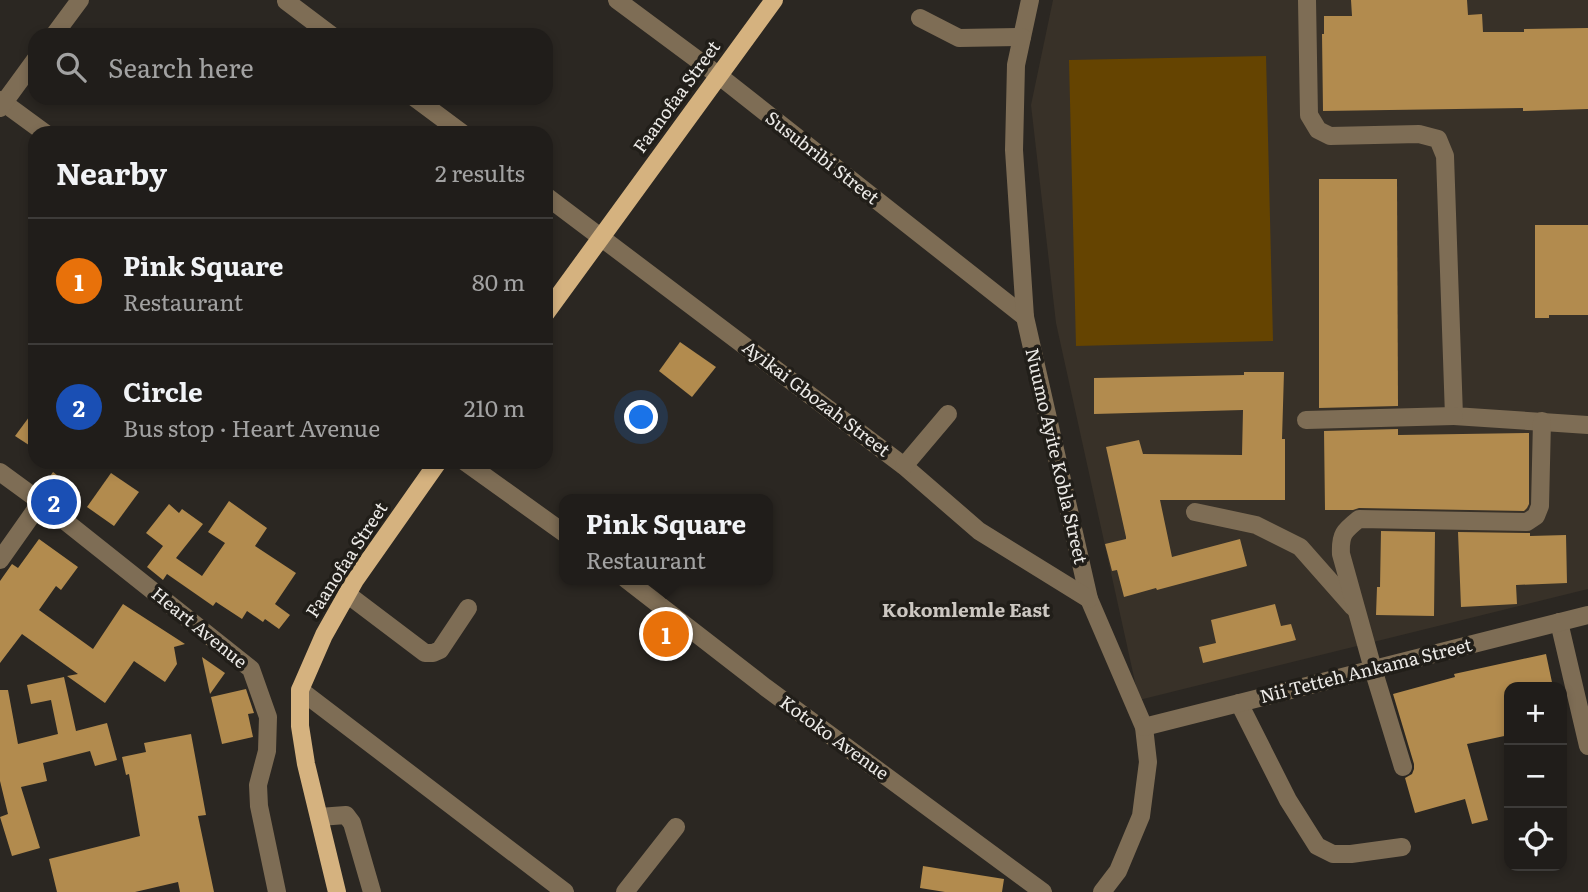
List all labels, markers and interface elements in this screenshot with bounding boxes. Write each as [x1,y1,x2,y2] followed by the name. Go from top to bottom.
[28,28,553,105] search box
[626,34,726,158] street label: Faanofaa Street
[108,47,254,86] text: Search here
[52,48,90,86] icon: search
[760,104,886,210] street label: Susubribi Street
[56,150,167,194] text: Nearby
[435,155,525,189] text: 2 results
[123,245,284,284] text: Pink Square
[74,264,84,298] text: 1
[472,264,525,298] text: 80 m
[123,284,243,318] text: Restaurant
[737,333,897,463] street label: Ayikai Gbozah Street
[1019,345,1096,567] street label: Nuumo Ayite Kobla Street
[123,371,203,410] text: Circle
[73,390,85,424] text: 2
[464,390,525,424] text: 210 m
[624,400,658,434] your location
[123,410,380,444] text: Bus stop · Heart Avenue
[31,476,77,528] pin: 2
[559,494,773,585] popup
[298,495,394,622] street label: Faanofaa Street
[586,503,746,542] text: Pink Square
[586,542,706,576] text: Restaurant
[146,580,254,674] street label: Heart Avenue
[882,595,1051,623] district label: Kokomlemle East
[643,608,689,660] pin: 1
[1257,630,1475,709] street label: Nii Tetteh Ankama Street
[1504,682,1567,871] map controls
[1504,682,1567,745] button: +
[775,688,895,786] street label: Kotoko Avenue
[1504,745,1567,808] button: −
[1504,808,1567,871] button: locate

